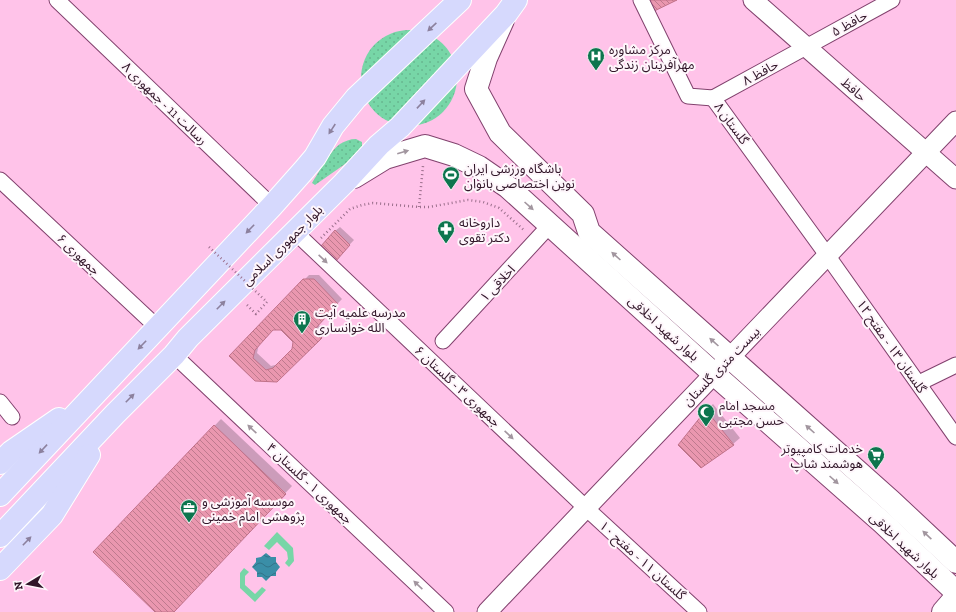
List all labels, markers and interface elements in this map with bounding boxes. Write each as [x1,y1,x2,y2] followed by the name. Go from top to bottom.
[829,7,870,39] street label: حافظ ۵
[427,22,437,31] one-way arrow
[609,42,695,73] place label: مرکز مشاوره مهرآفرینان زندگی
[586,46,606,71] hospital icon: مرکز مشاوره مهرآفرینان زندگی
[740,56,781,88] street label: حافظ ۸
[118,59,210,148] street label: رسالت 11 - جمهوری ۸
[838,75,869,104] street label: حافظ
[416,99,426,109] one-way arrow
[711,99,752,148] street label: گلستان ۸
[328,123,335,135] one-way arrow
[398,149,410,155] one-way arrow
[464,161,575,192] place label: باشگاه ورزشی ایران نوین اختصاصی بانوان
[441,165,461,190] sports icon: باشگاه ورزشی ایران نوین اختصاصی بانوان
[524,201,534,210] one-way arrow
[239,202,326,289] street label: بلوار جمهوری اسلامی
[459,215,510,246] place label: داروخانه دکتر تقوی
[436,219,456,244] pharmacy icon: داروخانه دکتر تقوی
[245,224,255,234] one-way arrow
[53,231,103,279] street label: جمهوری ۶
[612,252,621,261] one-way arrow
[318,254,328,264] one-way arrow
[477,262,519,305] street label: اخلاقی ۱
[625,293,702,365] street label: بلوار شهید اخلاقی
[851,297,930,398] street label: گلستان ۱۳ - مفتح ۱۲
[216,300,226,310] one-way arrow
[315,305,406,336] place label: مدرسه علمیه آیت الله خوانساری
[292,309,312,334] building icon: مدرسه علمیه آیت الله خوانساری
[680,324,764,410] street label: بیست متری گلستان
[708,338,719,347] one-way arrow
[137,340,147,350] one-way arrow
[411,343,504,431] street label: جمهوری ۳ - گلستان ۶
[125,393,135,403] one-way arrow
[719,398,784,429] place label: مسجد امام حسن مجتبی
[696,402,716,427] mosque icon: مسجد امام حسن مجتبی
[247,424,257,433] one-way arrow
[806,425,815,434] one-way arrow
[504,430,514,440] one-way arrow
[263,440,356,528] street label: جمهوری ۱ - گلستان ۴
[780,441,863,473] place label: خدمات کامپیوتر هوشمند شاپ
[38,444,48,454] one-way arrow
[866,445,886,470] supermarket icon: خدمات کامپیوتر هوشمند شاپ
[828,475,839,484] one-way arrow
[202,494,305,526] place label: موسسه آموزشی و پژوهشی امام خمینی
[179,498,199,523] office icon: موسسه آموزشی و پژوهشی امام خمینی
[866,509,943,582] street label: بلوار شهید اخلاقی
[595,518,689,606] street label: گلستان ۱۱ - مفتح ۱۰
[923,531,932,540] one-way arrow
[22,536,31,545] one-way arrow
[8,564,48,604] north arrow
[11,580,26,591] text: N
[413,580,423,590] one-way arrow

